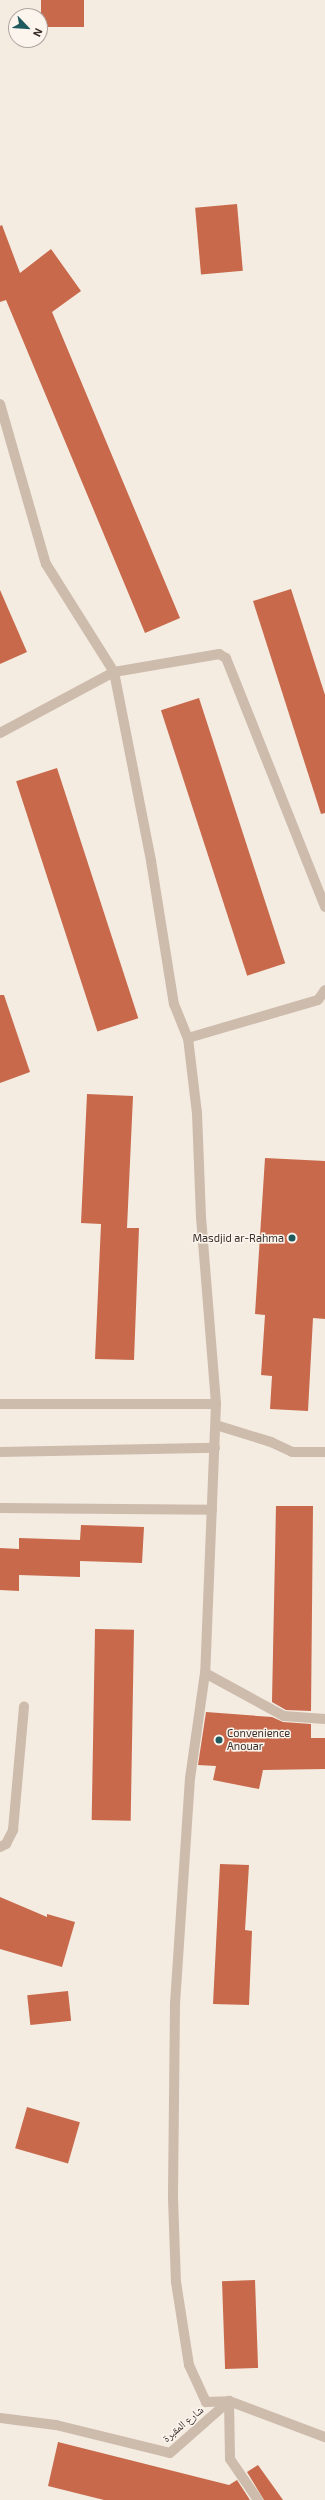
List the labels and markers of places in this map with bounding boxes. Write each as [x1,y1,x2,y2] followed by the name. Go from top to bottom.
[192,1231,284,1245] place label: Masdjid ar-Rahma
[287,1233,297,1243] marker: Masdjid ar-Rahma
[227,1727,290,1753] place label: Convenience Anouar
[214,1735,224,1745] marker: Convenience Anouar

